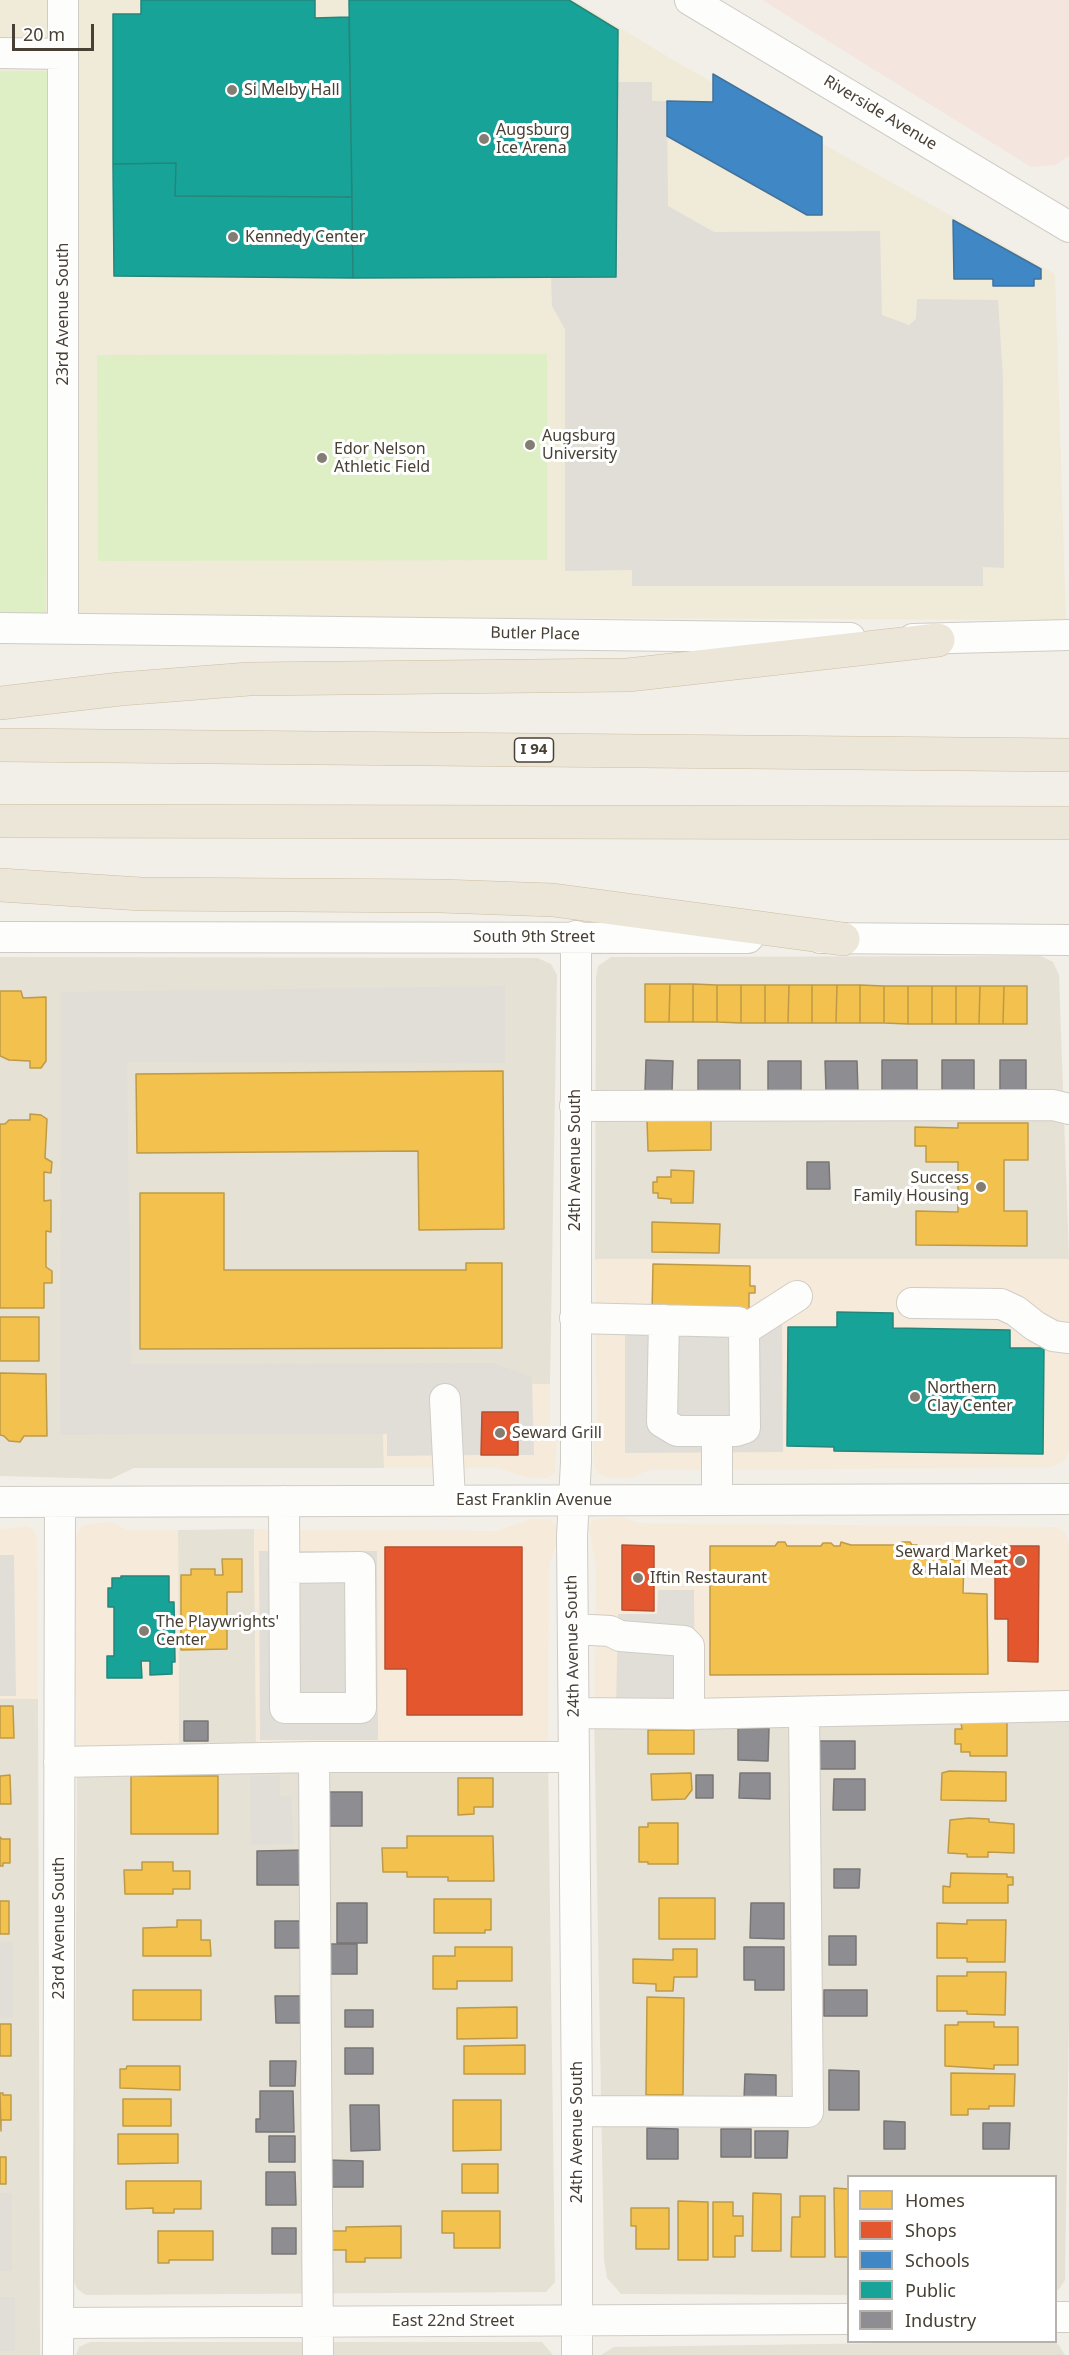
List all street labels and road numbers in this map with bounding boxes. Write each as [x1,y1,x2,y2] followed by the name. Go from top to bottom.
[820,72,940,154] street label: Riverside Avenue
[53,243,73,385] street label: 23rd Avenue South
[490,624,580,644] street label: Butler Place
[514,738,554,762] road number: I 94
[473,927,595,947] street label: South 9th Street
[565,1089,585,1231] street label: 24th Avenue South
[456,1490,612,1510] street label: East Franklin Avenue
[562,1575,584,1717] street label: 24th Avenue South
[49,1857,69,1999] street label: 23rd Avenue South
[567,2061,587,2203] street label: 24th Avenue South
[392,2311,514,2331] street label: East 22nd Street

